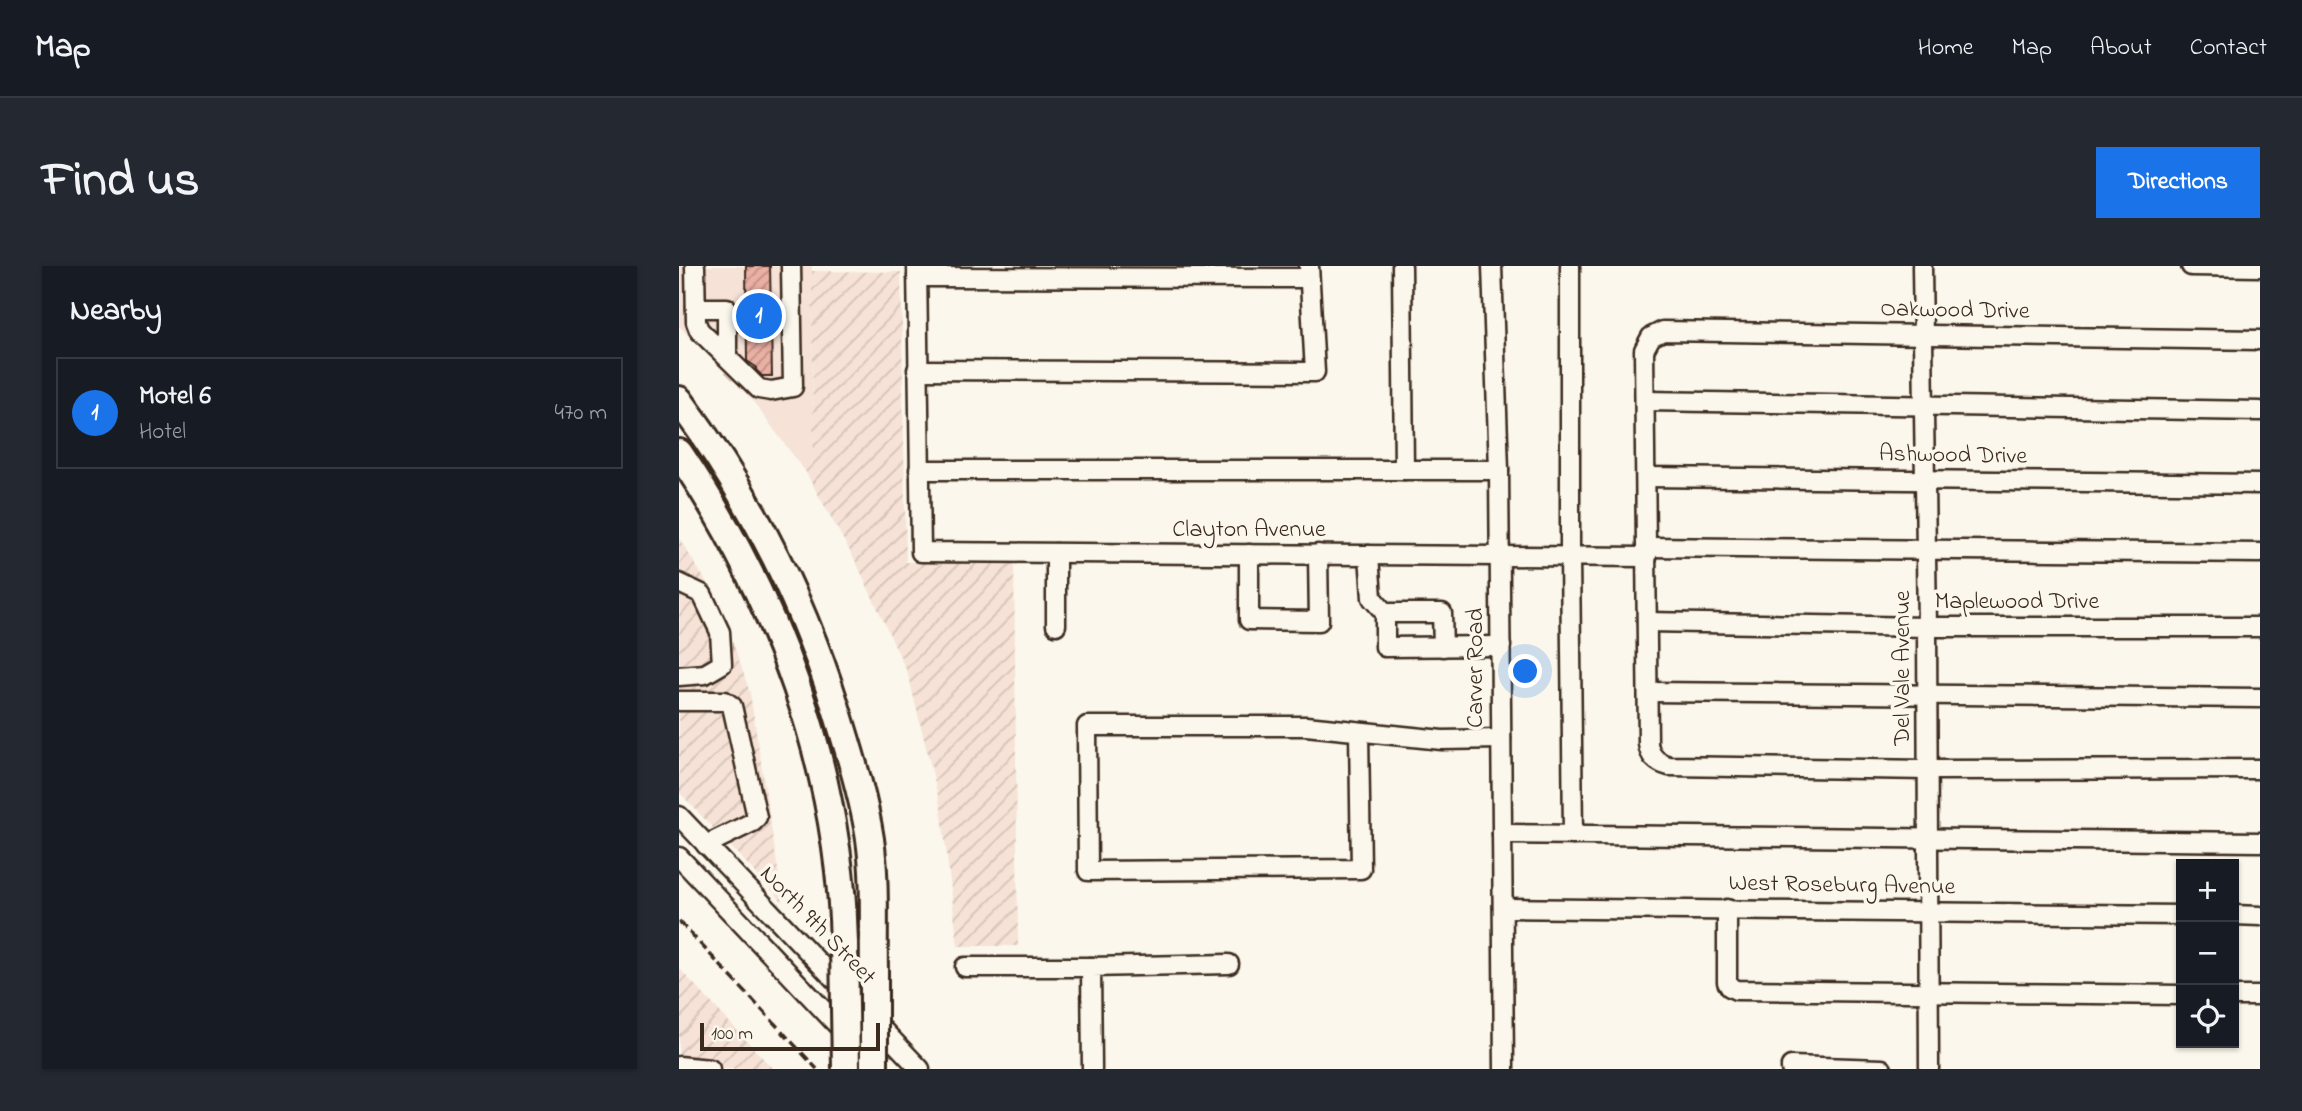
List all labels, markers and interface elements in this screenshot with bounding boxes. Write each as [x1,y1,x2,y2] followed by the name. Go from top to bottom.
[35,24,91,72] text: Map
[1918,31,1974,66] text: Home
[2012,31,2052,66] text: Map
[2090,31,2152,66] text: About
[2190,31,2267,66] text: Contact
[42,146,199,218] text: Find us
[2096,147,2260,218] button: Directions
[70,290,162,334] text: Nearby
[736,290,782,342] pin: 1
[1880,292,2030,330] street label: Oakwood Drive
[139,378,211,416] text: Motel 6
[91,397,99,430] text: 1
[555,397,607,430] text: 470 m
[139,416,186,449] text: Hotel
[1878,437,2028,475] street label: Ashwood Drive
[1172,513,1326,549] street label: Clayton Avenue
[1935,585,2100,620] street label: Maplewood Drive
[1886,590,1921,747] street label: Del Vale Avenue
[1459,608,1494,728] street label: Carver Road
[1508,654,1542,688] your location
[751,858,883,994] street label: North 9th Street
[2176,859,2239,1048] map controls
[2176,859,2239,922] button: +
[1728,867,1956,905] street label: West Roseburg Avenue
[2176,922,2239,985] button: −
[2176,985,2239,1048] button: locate
[700,1020,880,1052] scale bar
[711,1021,753,1048] text: 100 m

